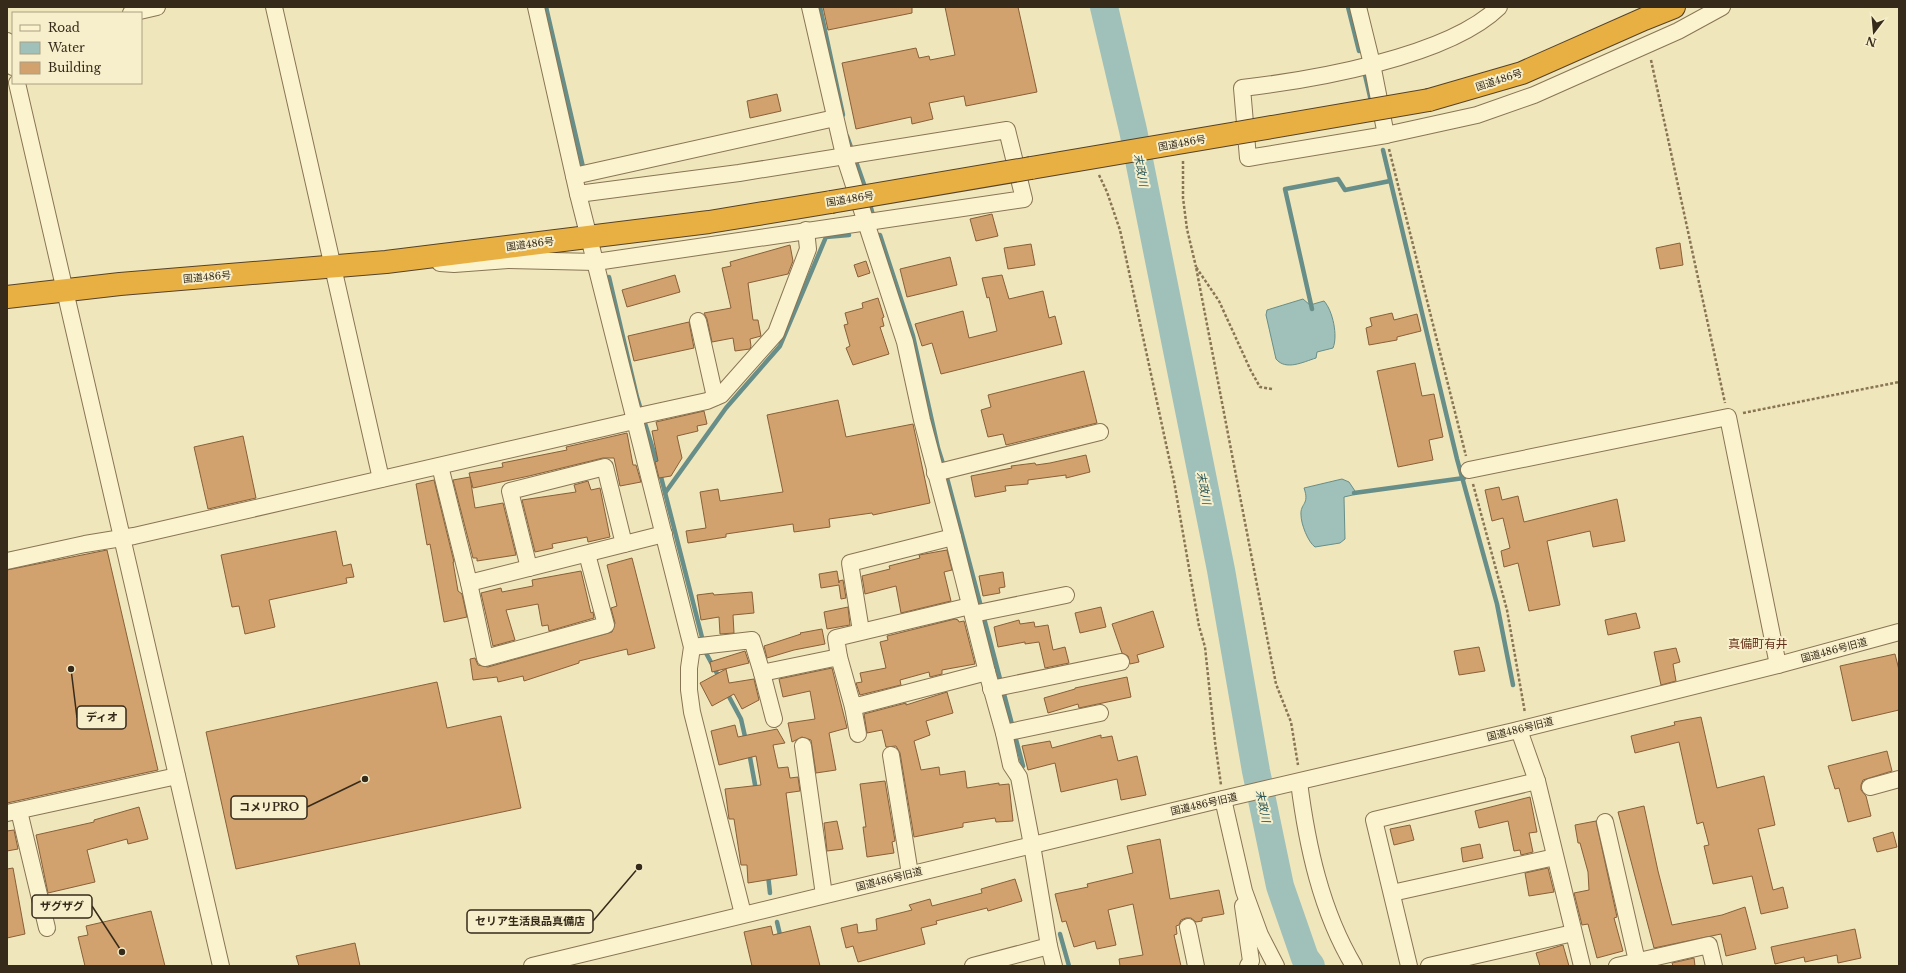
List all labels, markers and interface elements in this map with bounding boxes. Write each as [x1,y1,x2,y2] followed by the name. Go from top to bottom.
[12,12,142,84] legend
[1854,12,1894,52] north arrow
[48,20,80,35] text: Road
[1864,33,1878,50] text: N
[47,40,85,55] text: Water
[48,60,102,75] text: Building
[1474,66,1524,94] street label: 国道486号
[1157,132,1207,154] street label: 国道486号
[1131,152,1151,189] water label: 末政川
[825,189,875,209] street label: 国道486号
[505,235,555,253] street label: 国道486号
[182,268,232,286] street label: 国道486号
[1194,470,1214,507] water label: 末政川
[1799,635,1869,665] street label: 国道486号旧道
[1728,636,1788,651] district label: 真備町有井
[77,706,126,729] callout: ディオ
[86,710,118,724] text: ディオ
[1485,714,1555,744] street label: 国道486号旧道
[1253,788,1273,825] water label: 末政川
[1169,790,1239,818] street label: 国道486号旧道
[231,796,307,819] callout: コメリPRO
[239,800,299,814] text: コメリPRO
[854,864,924,894] street label: 国道486号旧道
[32,895,92,918] callout: ザグザグ
[40,899,84,913] text: ザグザグ
[467,910,593,933] callout: セリア生活良品真備店
[475,914,585,928] text: セリア生活良品真備店

